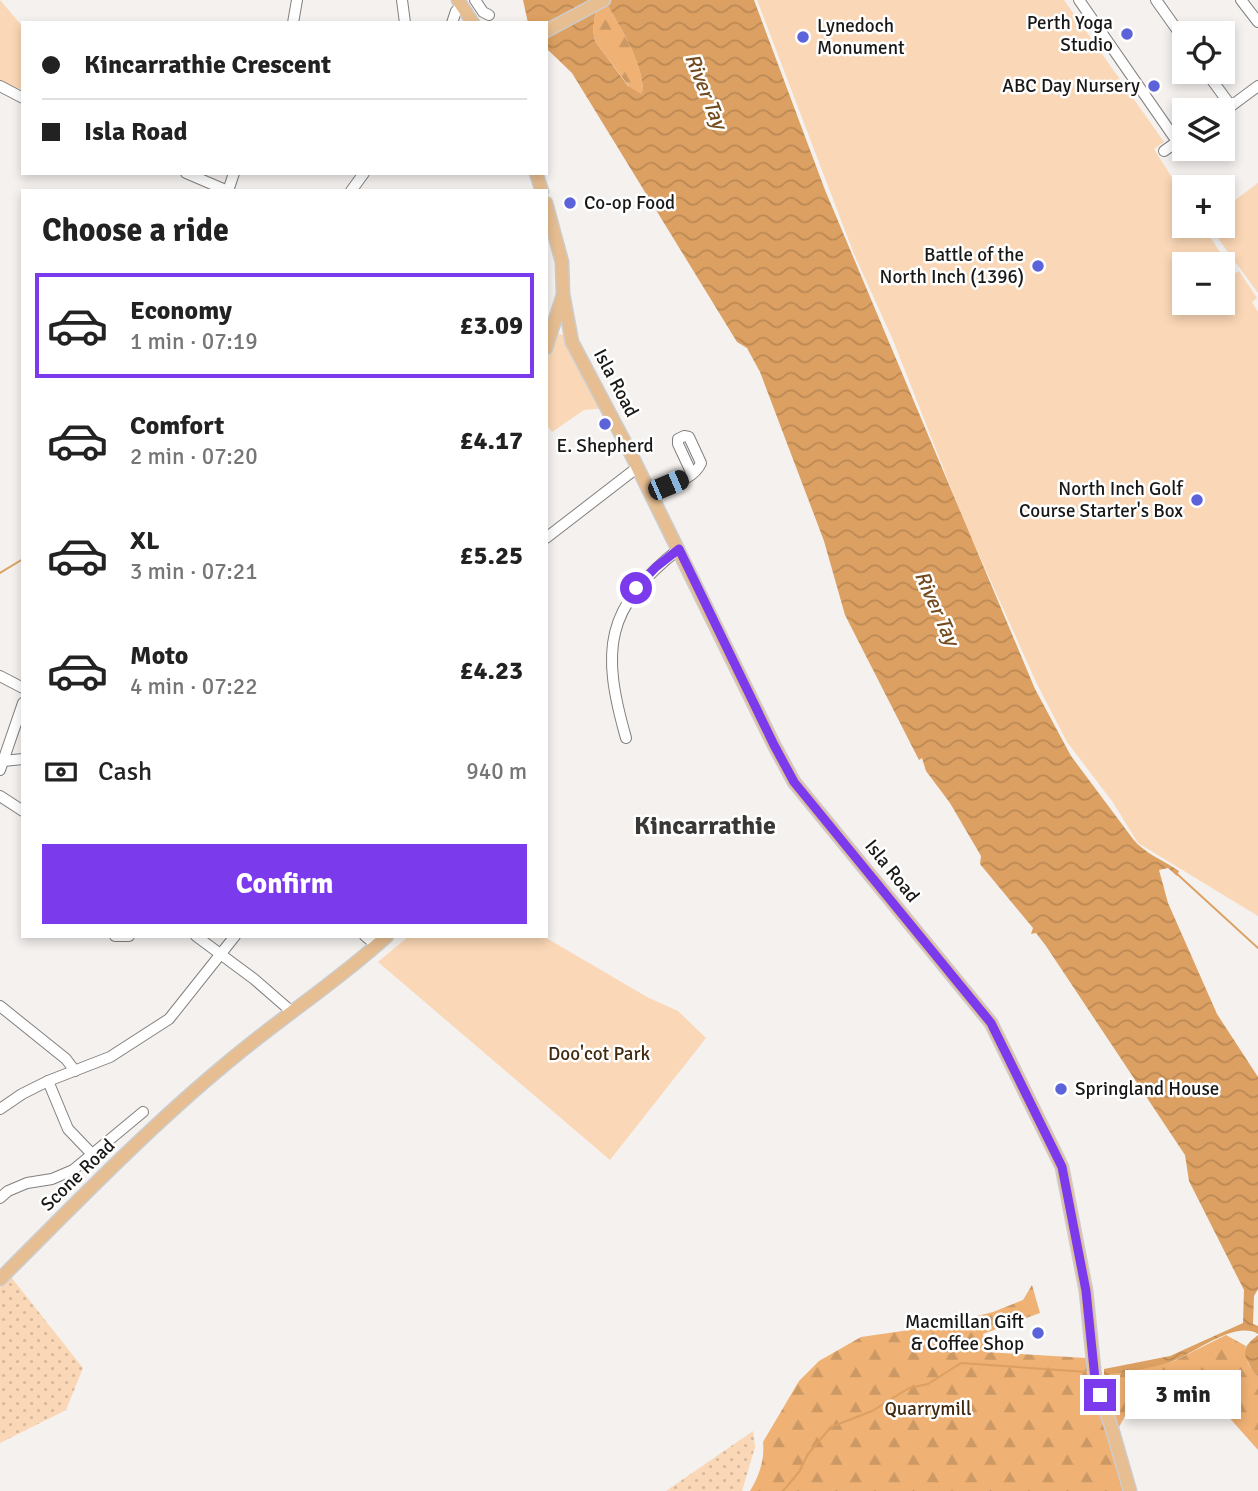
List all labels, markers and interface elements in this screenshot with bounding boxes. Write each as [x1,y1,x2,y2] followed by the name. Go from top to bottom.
[1027,11,1113,57] place label: Perth Yoga Studio
[817,14,905,60] place label: Lynedoch Monument
[1172,21,1235,315] map controls
[1172,21,1235,84] button: locate
[1119,26,1135,42] marker: Perth Yoga Studio
[795,29,811,45] marker: Lynedoch Monument
[84,49,331,81] text: Kincarrathie Crescent
[679,49,734,136] water label: River Tay
[1002,74,1140,98] place label: ABC Day Nursery
[1146,78,1162,94] marker: ABC Day Nursery
[1172,98,1235,161] button: layers
[84,116,187,148] text: Isla Road
[1172,175,1235,238] button: +
[584,191,675,215] place label: Co-op Food
[562,195,578,211] marker: Co-op Food
[42,211,229,250] text: Choose a ride
[880,243,1024,289] place label: Battle of the North Inch (1396)
[1172,252,1235,315] button: −
[1030,258,1046,274] marker: Battle of the North Inch (1396)
[46,294,109,357] icon: car
[130,295,232,327] text: Economy
[459,310,523,342] text: £3.09
[130,327,258,356] text: 1 min · 07:19
[588,345,644,421] street label: Isla Road
[46,409,109,472] icon: car
[130,410,224,442] text: Comfort
[597,416,613,432] marker: E. Shepherd
[459,425,523,457] text: £4.17
[556,434,654,458] place label: E. Shepherd
[130,442,258,471] text: 2 min · 07:20
[645,467,692,503] car
[1019,477,1185,523] place label: North Inch Golf Course Starter's Box
[1189,492,1205,508] marker: North Inch Golf Course Starter's Box
[46,524,109,587] icon: car
[130,525,160,557] text: XL
[459,540,523,572] text: £5.25
[130,557,258,586] text: 3 min · 07:21
[909,567,966,652] water label: River Tay
[620,572,652,604] route start
[46,639,109,702] icon: car
[130,640,188,672] text: Moto
[459,655,523,687] text: £4.23
[130,672,258,701] text: 4 min · 07:22
[42,753,80,791] icon: cash
[98,756,152,788] text: Cash
[466,757,527,786] text: 940 m
[634,810,776,842] district label: Kincarrathie
[859,835,925,907] street label: Isla Road
[42,844,527,924] button: Confirm
[548,1042,650,1066] park label: Doo'cot Park
[1075,1077,1219,1101] place label: Springland House
[1053,1081,1069,1097] marker: Springland House
[36,1134,120,1216] street label: Scone Road
[905,1310,1024,1356] place label: Macmillan Gift & Coffee Shop
[1030,1325,1046,1341] marker: Macmillan Gift & Coffee Shop
[1124,1370,1240,1420] callout: 3 min
[1084,1379,1116,1411] route end
[1155,1380,1211,1409] text: 3 min
[884,1397,972,1421] park label: Quarrymill

